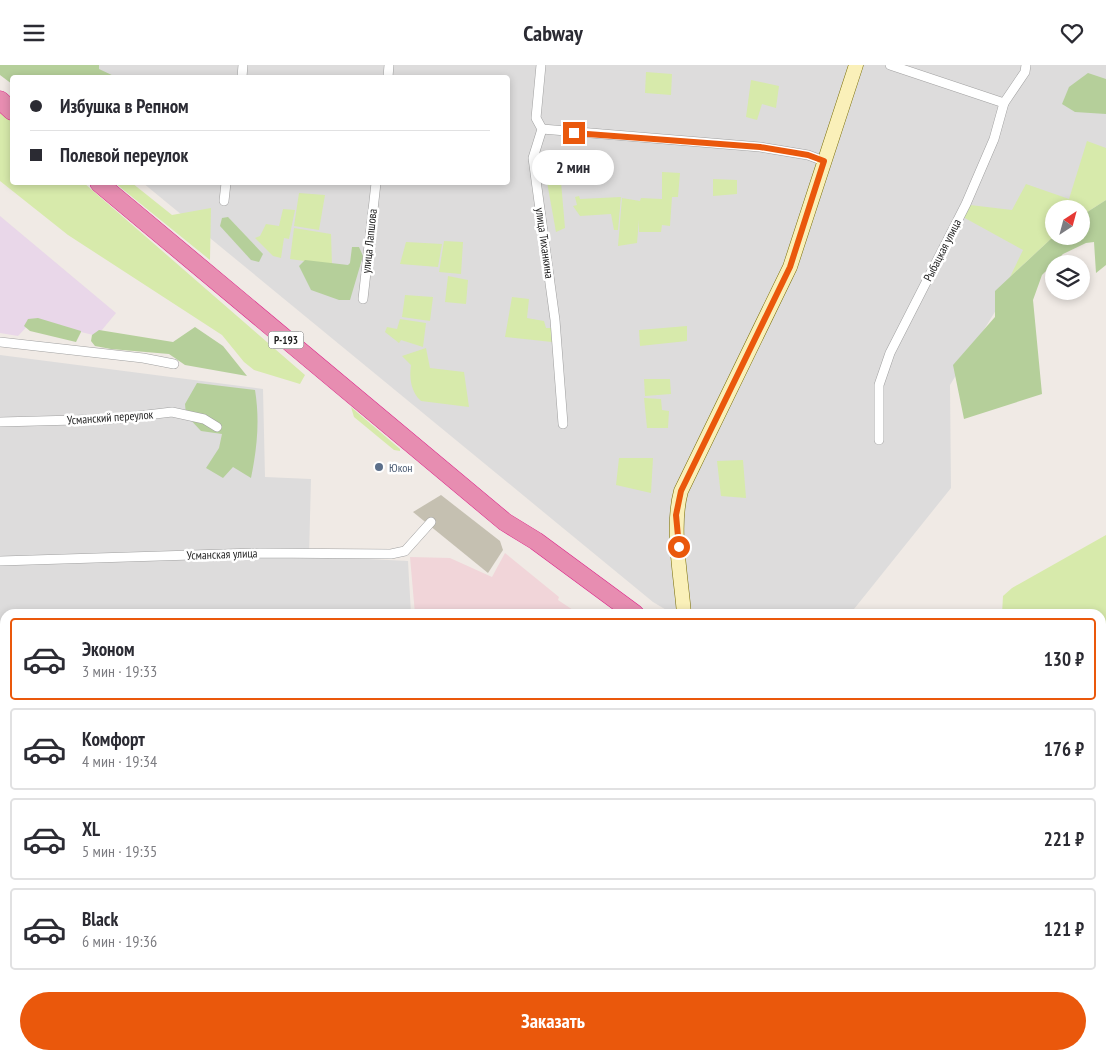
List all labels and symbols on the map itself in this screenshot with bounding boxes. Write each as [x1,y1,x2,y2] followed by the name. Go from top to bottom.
[563,122,585,144] route end
[533,151,615,185] callout: 2 мин
[1045,200,1090,245] north arrow
[533,207,557,280] street label: улица Тиханкина
[358,208,380,274] street label: улица Лапшова
[920,216,964,284] street label: Рыбацкая улица
[268,331,304,349] road number: Р-193
[66,406,154,427] street label: Усманский переулок
[389,460,413,475] place label: Юкон
[373,461,385,473] marker: Юкон
[668,536,690,558] route start
[186,545,258,563] street label: Усманская улица

